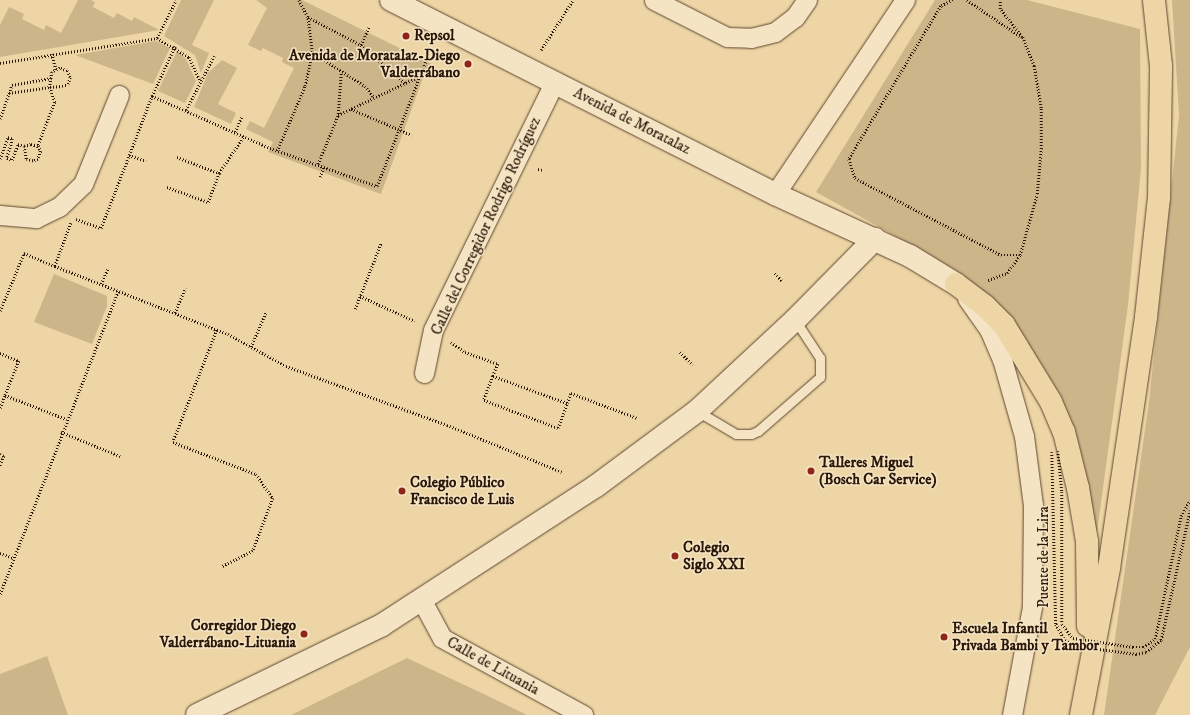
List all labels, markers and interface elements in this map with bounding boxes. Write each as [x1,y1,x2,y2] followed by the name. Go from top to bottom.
[414,27,454,45] place label: Repsol
[401,31,411,41] marker: Repsol
[289,46,460,81] place label: Avenida de Moratalaz-Diego Valderrábano
[463,59,473,69] marker: Avenida de Moratalaz-Diego Valderrábano
[570,84,694,158] street label: Avenida de Moratalaz
[427,114,545,338] street label: Calle del Corregidor Rodrigo Rodríguez
[819,453,937,488] place label: Talleres Miguel (Bosch Car Service)
[806,466,816,476] marker: Talleres Miguel (Bosch Car Service)
[410,473,514,508] place label: Colegio Público Francisco de Luis
[397,486,407,496] marker: Colegio Público Francisco de Luis
[1035,506,1053,608] street label: Puente de la Lira
[683,538,745,573] place label: Colegio Siglo XXI
[670,551,680,561] marker: Colegio Siglo XXI
[160,616,296,651] place label: Corregidor Diego Valderrábano-Lituania
[952,619,1099,654] place label: Escuela Infantil Privada Bambi y Tambor
[299,629,309,639] marker: Corregidor Diego Valderrábano-Lituania
[939,632,949,642] marker: Escuela Infantil Privada Bambi y Tambor
[444,633,542,699] street label: Calle de Lituania

